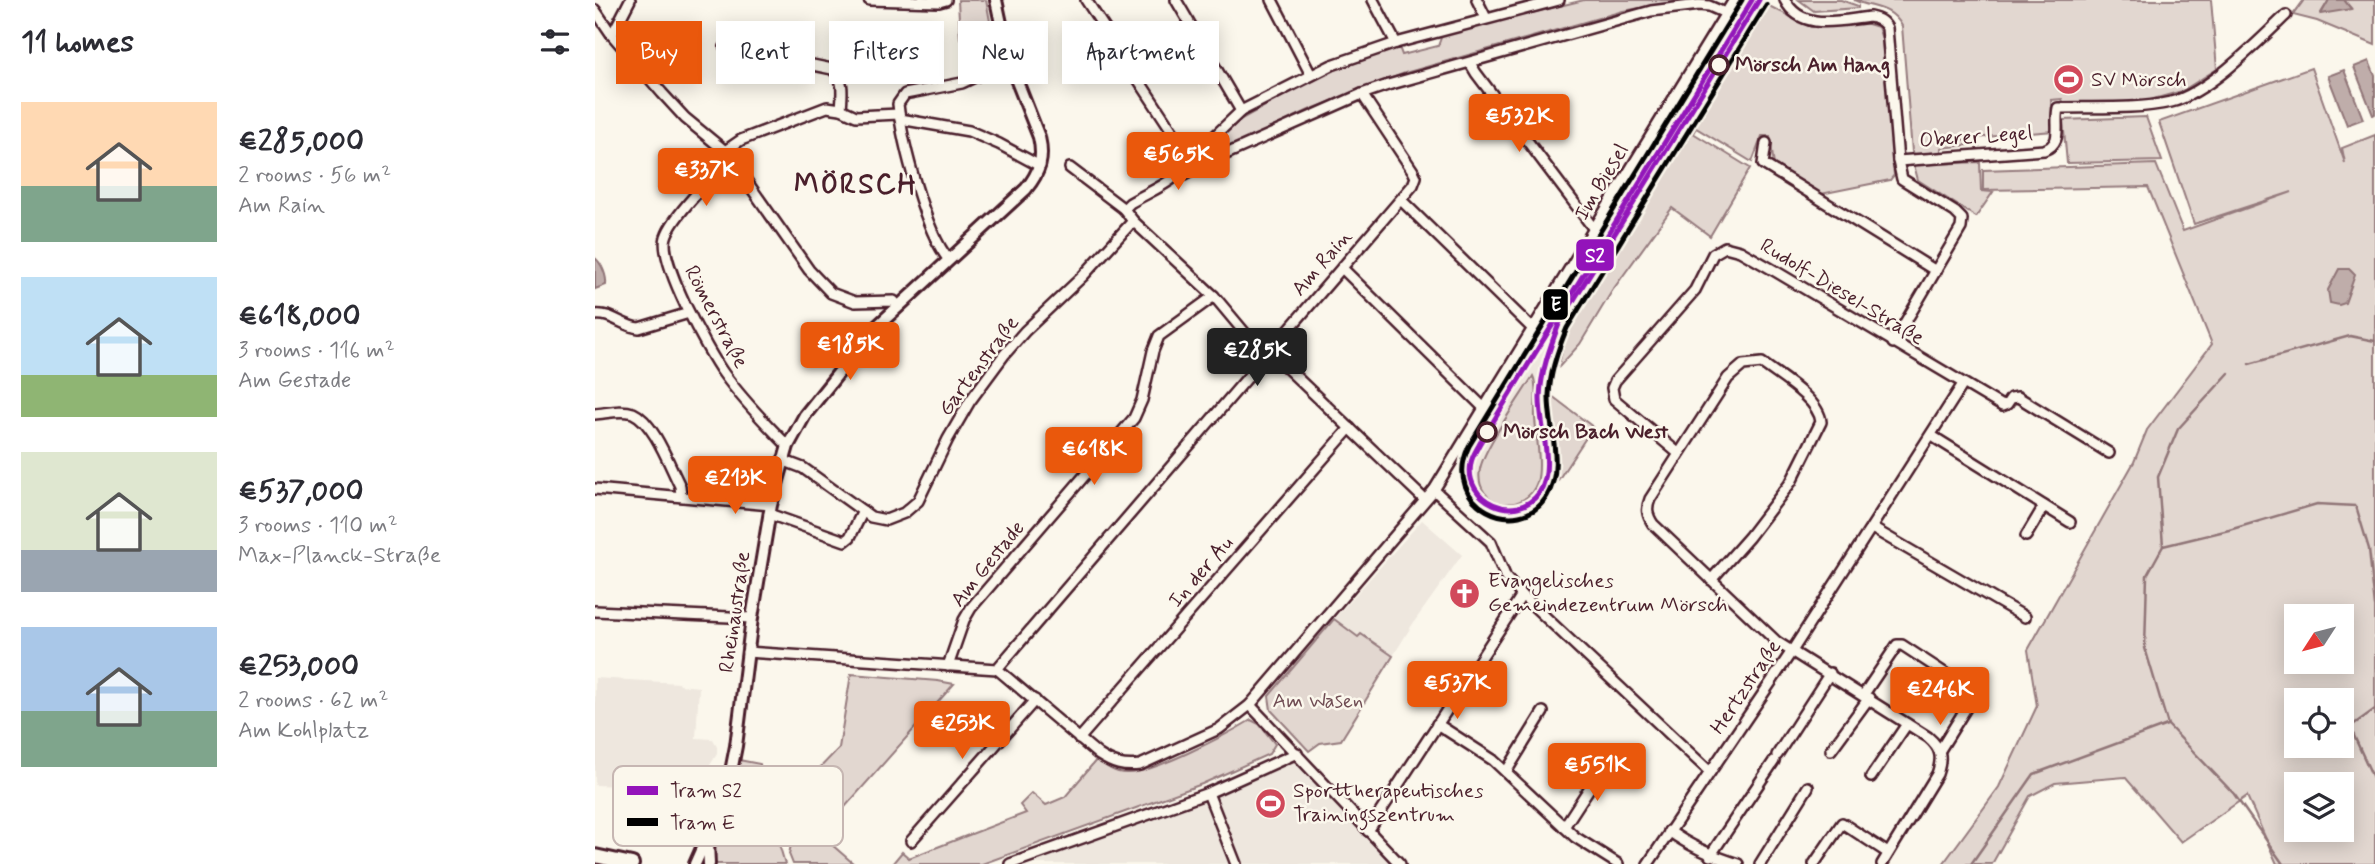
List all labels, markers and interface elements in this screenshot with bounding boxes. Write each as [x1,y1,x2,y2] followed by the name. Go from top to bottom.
[616,21,702,84] chip: Buy
[716,21,815,84] chip: Rent
[829,21,944,84] chip: Filters
[958,21,1048,84] chip: New
[1062,21,1219,84] chip: Apartment
[21,23,134,62] text: 11 homes
[536,23,574,61] icon: filters
[1735,51,1890,79] place label: Mörsch Am Hang
[1709,55,1729,75] marker: Mörsch Am Hang
[2051,63,2085,97] sports icon: SV Mörsch
[2091,66,2187,94] place label: SV Mörsch
[1470,94,1568,154] pin: €532K
[1485,102,1553,132] text: €532K
[1918,119,2034,155] street label: Oberer Legel
[238,122,364,161] text: €285,000
[77,130,161,214] icon: home
[1129,132,1227,192] pin: €565K
[1568,138,1636,226] street label: Im Biesel
[1143,140,1213,170] text: €565K
[657,148,755,208] pin: €337K
[674,156,738,186] text: €337K
[238,161,391,191] text: 2 rooms · 56 m²
[794,167,918,204] district label: MÖRSCH
[238,191,325,221] text: Am Rain
[1285,223,1359,302] street label: Am Rain
[1755,232,1929,352] street label: Rudolf-Diesel-Straße
[1575,238,1615,272] line badge: S2
[1585,244,1606,269] text: S2
[677,261,755,373] street label: Römerstraße
[1542,288,1569,321] line badge: E
[1550,293,1562,318] text: E
[238,297,361,336] text: €618,000
[77,305,161,389] icon: home
[932,310,1026,422] street label: Gartenstraße
[801,322,899,382] pin: €185K
[1208,328,1306,388] pin: €285K
[817,330,884,360] text: €185K
[238,336,395,366] text: 3 rooms · 116 m²
[1223,336,1291,366] text: €285K
[238,366,351,396] text: Am Gestade
[1503,418,1669,446] place label: Mörsch Bach West
[1477,422,1497,442] marker: Mörsch Bach West
[1045,428,1143,487] pin: €618K
[1061,435,1127,465] text: €618K
[686,456,784,516] pin: €213K
[704,464,766,494] text: €213K
[238,472,364,511] text: €537,000
[77,480,161,564] icon: home
[238,511,398,541] text: 3 rooms · 110 m²
[945,515,1031,613] street label: Am Gestade
[1162,530,1240,614] street label: In der Au
[238,541,441,571] text: Max-Planck-Straße
[713,549,757,675] street label: Rheinaustraße
[1488,567,1728,619] place label: Evangelisches Gemeindezentrum Mörsch
[1448,576,1482,610] church icon: Evangelisches Gemeindezentrum Mörsch
[2284,604,2354,674] north arrow
[2284,604,2354,842] map controls
[1704,634,1788,740] street label: Hertzstraße
[238,647,359,686] text: €253,000
[77,655,161,739] icon: home
[1408,662,1506,721] pin: €537K
[1891,668,1989,727] pin: €246K
[1423,669,1491,699] text: €537K
[1906,675,1974,705] text: €246K
[238,686,389,716] text: 2 rooms · 62 m²
[1273,687,1363,715] park label: Am Wasen
[2284,688,2354,758] button: locate
[913,702,1011,761] pin: €253K
[930,709,994,739] text: €253K
[238,716,369,746] text: Am Kohlplatz
[1548,744,1646,803] pin: €551K
[1564,751,1630,781] text: €551K
[613,766,843,846] legend
[2284,772,2354,842] button: layers
[1293,777,1483,831] place label: Sporttherapeutisches Trainingszentrum
[670,779,742,804] text: Tram S2
[1253,786,1287,820] sports icon: Sporttherapeutisches Trainingszentrum
[670,811,735,836] text: Tram E

